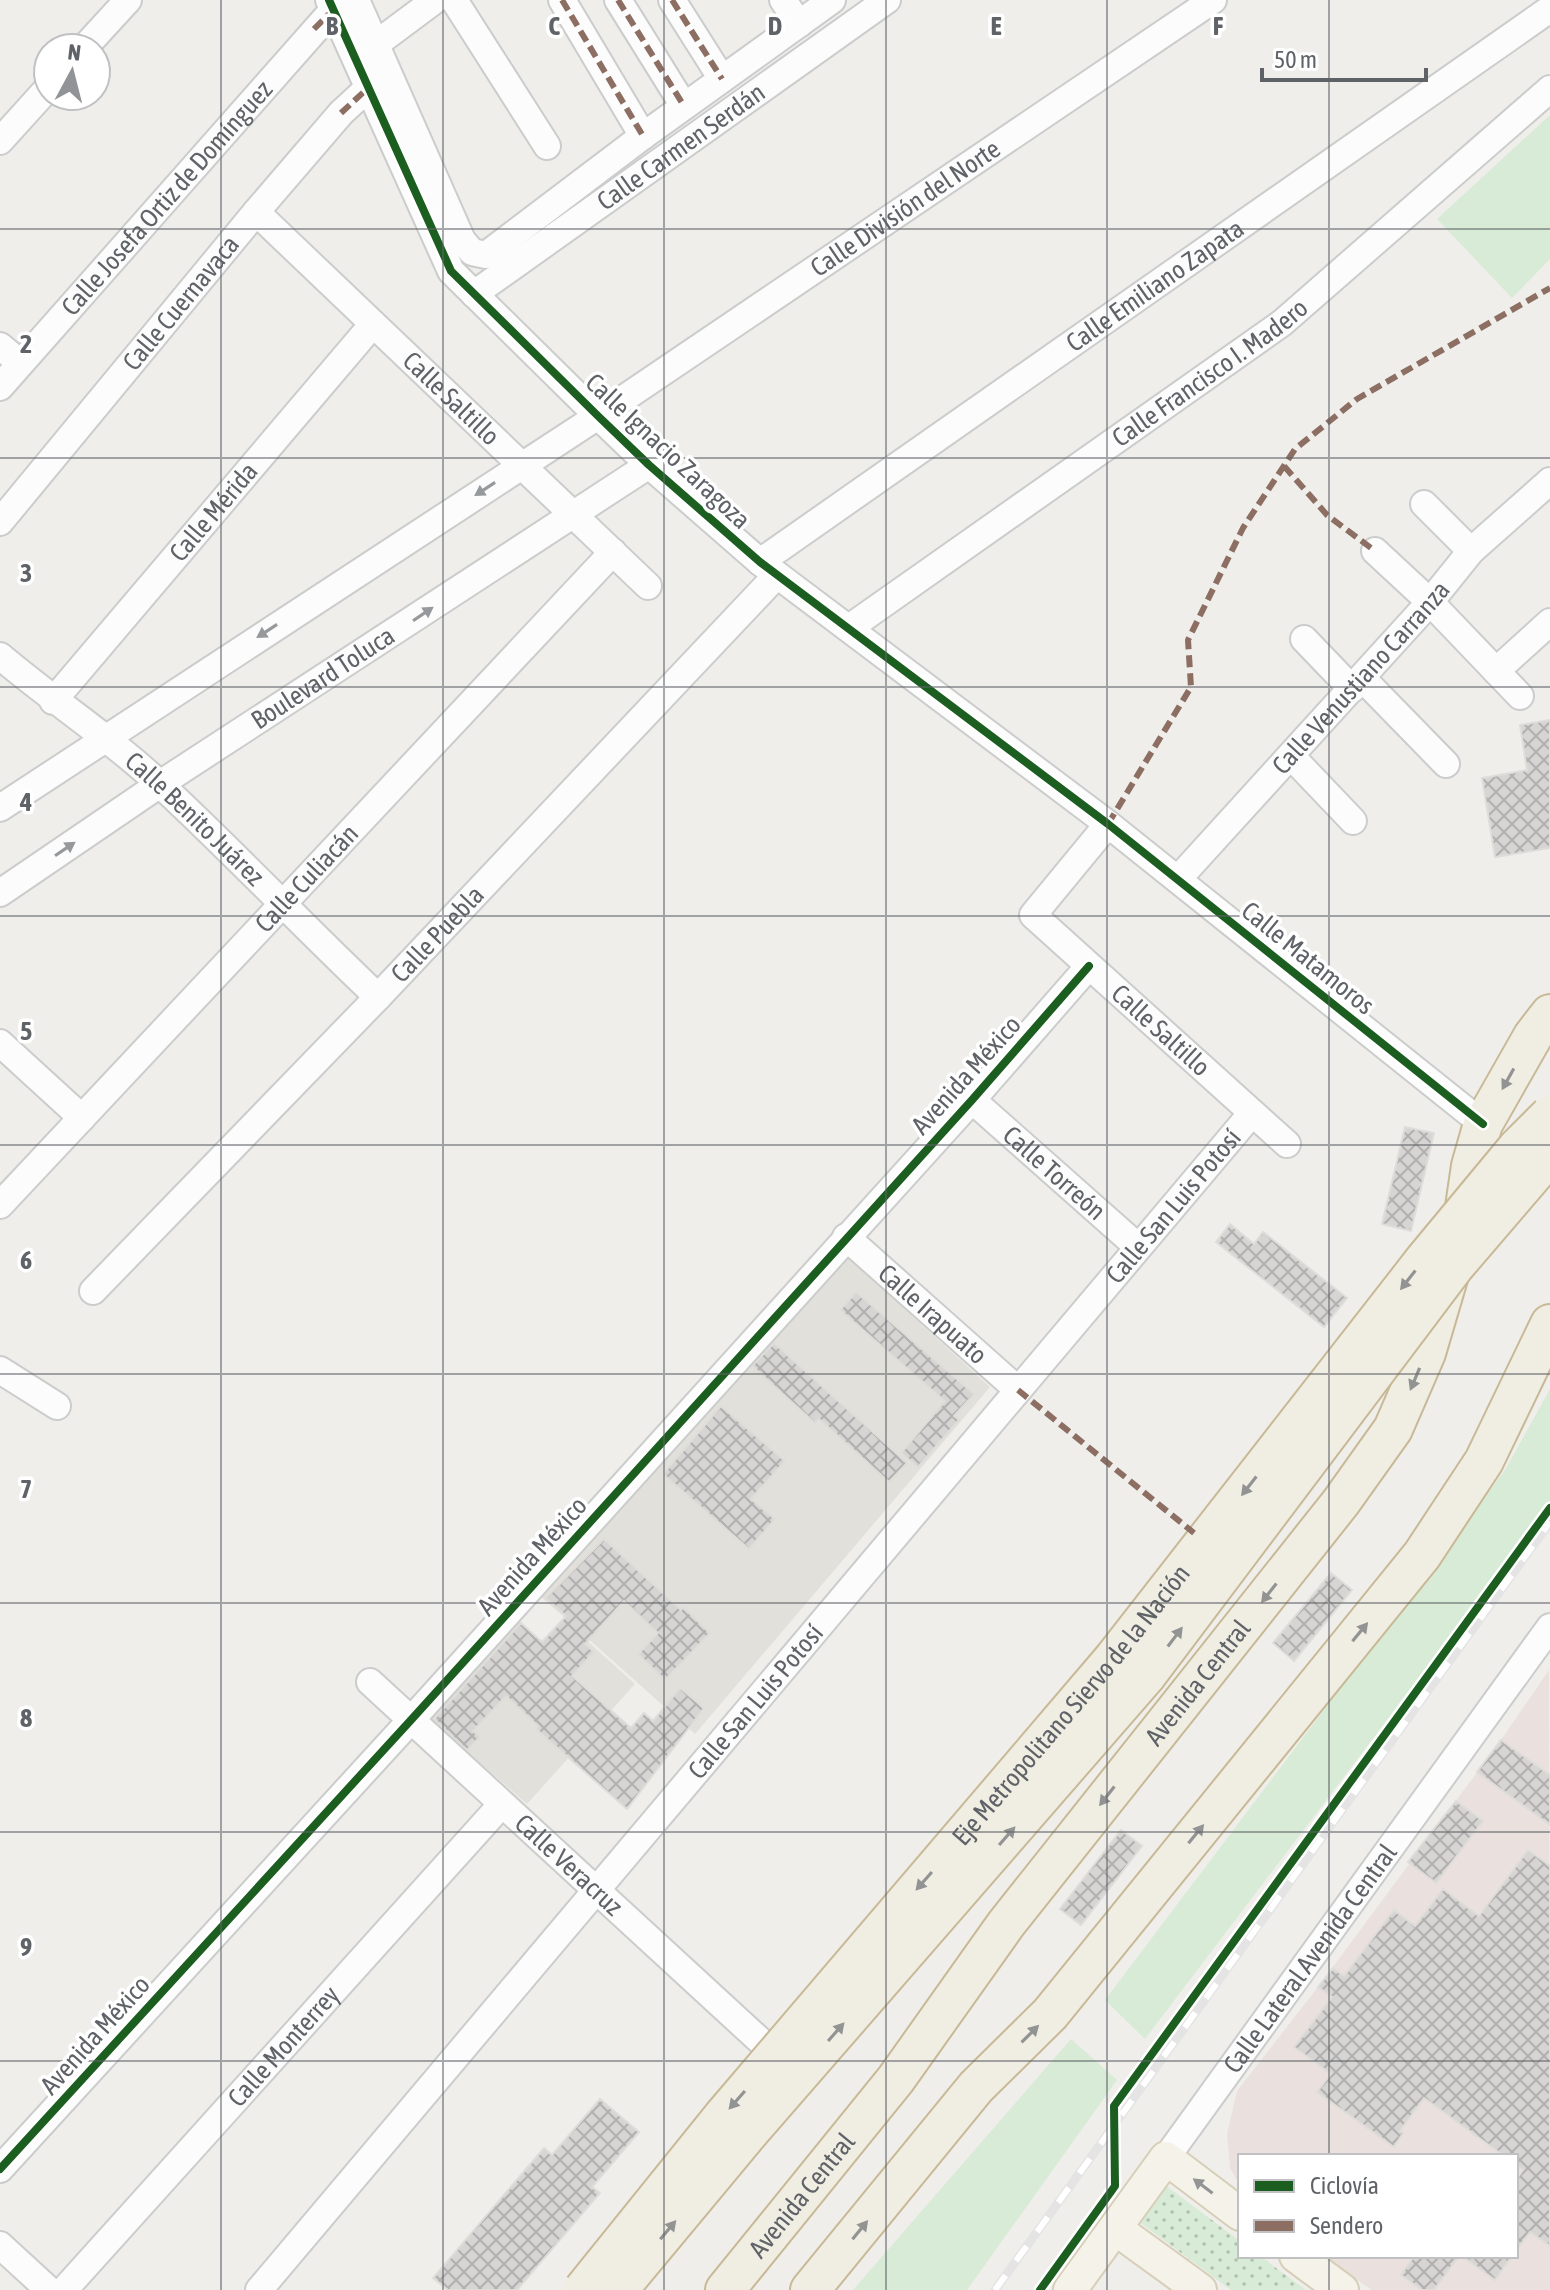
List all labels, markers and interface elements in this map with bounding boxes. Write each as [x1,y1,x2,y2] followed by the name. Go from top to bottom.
[326,11,339,41] text: B
[548,11,560,41] text: C
[768,11,782,41] text: D
[990,11,1002,41] text: E
[1213,11,1224,41] text: F
[32,32,112,112] north arrow
[1262,32,1426,82] scale bar
[66,38,82,66] text: N
[1274,46,1317,73] text: 50 m
[55,75,278,322] street label: Calle Josefa Ortiz de Domínguez
[591,77,770,216] street label: Calle Carmen Serdán
[805,133,1006,283] street label: Calle División del Norte
[1060,213,1249,358] street label: Calle Emiliano Zapata
[117,230,245,376] street label: Calle Cuernavaca
[1106,293,1314,453] street label: Calle Francisco I. Madero
[20,329,32,359] text: 2
[397,345,506,451] street label: Calle Saltillo
[580,367,756,535] street label: Calle Ignacio Zaragoza
[163,456,264,567] street label: Calle Mérida
[474,481,496,496] one-way arrow
[20,558,32,588] text: 3
[1266,575,1456,780] street label: Calle Venustiano Carranza
[412,607,433,622] one-way arrow
[246,620,400,735] street label: Boulevard Toluca
[257,623,278,638] one-way arrow
[119,746,270,892] street label: Calle Benito Juárez
[19,787,32,817] text: 4
[249,818,364,938] street label: Calle Culiacán
[54,842,75,857] one-way arrow
[385,880,490,988] street label: Calle Puebla
[1236,895,1380,1021] street label: Calle Matamoros
[1106,978,1216,1082] street label: Calle Saltillo
[905,1010,1027,1140] street label: Avenida México
[20,1016,32,1046] text: 5
[1501,1068,1515,1091] one-way arrow
[997,1120,1112,1226] street label: Calle Torreón
[1100,1123,1247,1289] street label: Calle San Luis Potosí
[20,1245,32,1275] text: 6
[872,1258,993,1370] street label: Calle Irapuato
[1401,1270,1417,1291] one-way arrow
[1409,1367,1422,1391] one-way arrow
[20,1474,32,1504] text: 7
[1241,1476,1257,1496] one-way arrow
[471,1491,593,1621] street label: Avenida México
[946,1559,1196,1851] street label: Eje Metropolitano Siervo de la Nación
[1261,1583,1278,1603] one-way arrow
[1139,1614,1257,1751] street label: Avenida Central
[682,1618,829,1785] street label: Calle San Luis Potosí
[1351,1622,1367,1642] one-way arrow
[1167,1627,1183,1647] one-way arrow
[20,1703,32,1733] text: 8
[1100,1786,1116,1806] one-way arrow
[509,1808,629,1921] street label: Calle Veracruz
[1187,1824,1204,1844] one-way arrow
[998,1826,1015,1846] one-way arrow
[1217,1838,1403,2079] street label: Calle Lateral Avenida Central
[916,1871,933,1891] one-way arrow
[20,1932,32,1962] text: 9
[34,1970,156,2100] street label: Avenida México
[222,1980,346,2113] street label: Calle Monterrey
[827,2022,845,2041] one-way arrow
[1020,2025,1039,2044] one-way arrow
[728,2091,746,2110] one-way arrow
[743,2127,861,2263] street label: Avenida Central
[1238,2154,1518,2258] legend
[1310,2172,1379,2199] text: Ciclovía
[1193,2179,1213,2195] one-way arrow
[1310,2212,1383,2239] text: Sendero
[851,2219,868,2240] one-way arrow
[659,2220,676,2240] one-way arrow

